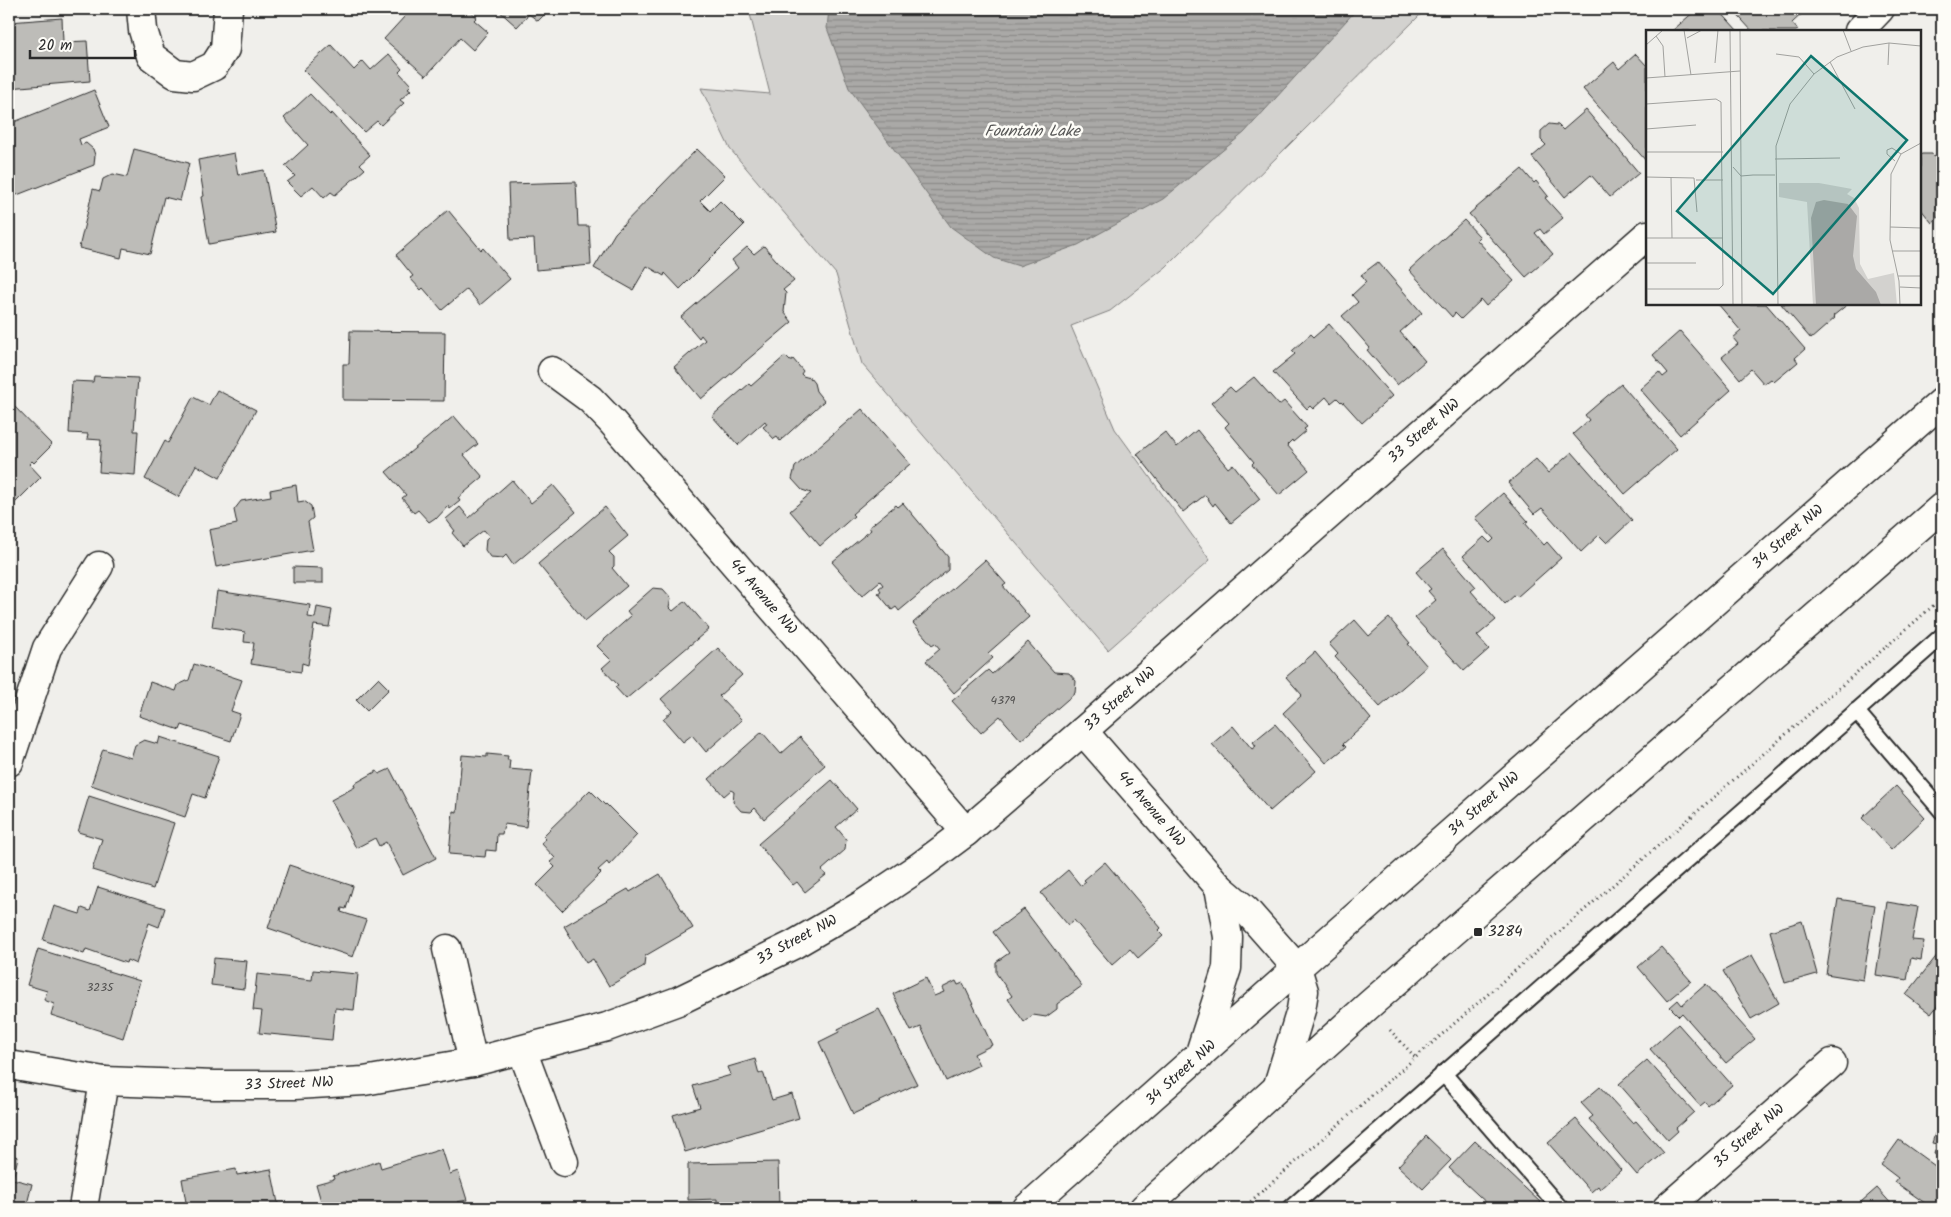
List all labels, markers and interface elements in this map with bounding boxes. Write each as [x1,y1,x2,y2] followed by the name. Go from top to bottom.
[30,28,135,60] scale bar
[1646,30,1921,305] inset map
[38,34,72,58] text: 20 m
[984,119,1081,144] water label: Fountain Lake
[1383,393,1466,469] street label: 33 Street NW
[1747,499,1830,575] street label: 34 Street NW
[723,553,803,641] street label: 44 Avenue NW
[1079,661,1162,737] street label: 33 Street NW
[991,691,1016,710] house number: 4379
[1111,765,1191,853] street label: 44 Avenue NW
[1443,766,1526,842] street label: 34 Street NW
[752,908,842,972] street label: 33 Street NW
[1488,920,1523,944] place label: 3284
[1472,926,1484,938] marker: 3284
[86,978,115,997] house number: 3235
[1140,1034,1222,1112] street label: 34 Street NW
[244,1070,334,1098] street label: 33 Street NW
[1708,1098,1790,1174] street label: 35 Street NW

